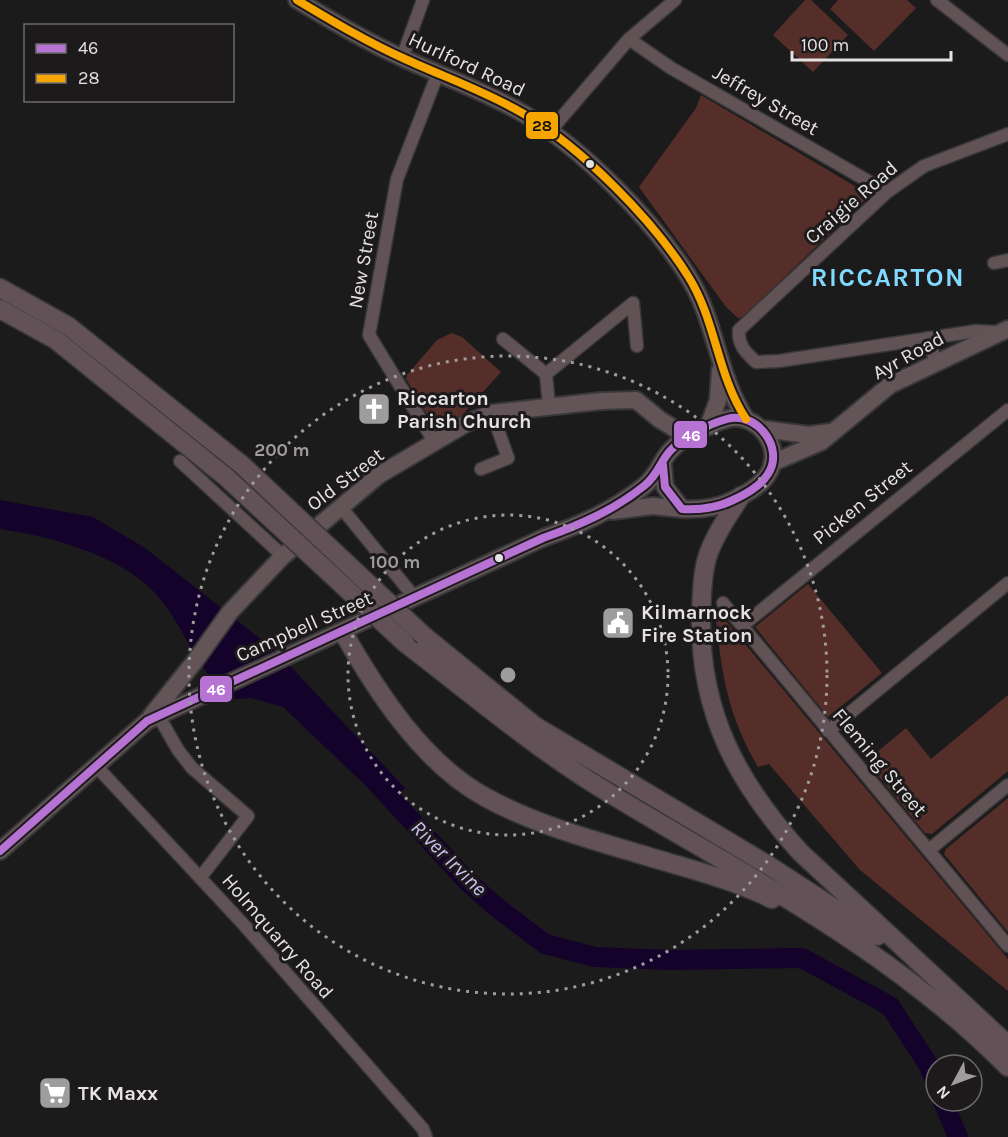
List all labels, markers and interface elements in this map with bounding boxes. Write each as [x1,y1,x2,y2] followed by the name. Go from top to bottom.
[24,24,234,102] legend
[792,24,951,62] scale bar
[405,27,529,101] street label: Hurlford Road
[801,34,849,56] text: 100 m
[78,37,98,59] text: 46
[709,61,823,140] street label: Jeffrey Street
[78,67,100,89] text: 28
[525,111,559,140] line badge: 28
[532,116,552,135] text: 28
[800,156,902,249] street label: Craigie Road
[584,158,596,170] unlabelled marker
[344,209,383,310] street label: New Street
[811,262,965,293] district label: RICCARTON
[868,326,948,384] street label: Ayr Road
[397,387,531,433] place label: Riccarton Parish Church
[356,391,392,427] church icon: Riccarton Parish Church
[673,420,708,449] line badge: 46
[681,426,701,445] text: 46
[254,439,310,461] text: 200 m
[302,443,389,516] street label: Old Street
[808,455,917,549] street label: Picken Street
[370,551,420,573] text: 100 m
[493,552,505,564] unlabelled marker
[233,586,376,667] street label: Campbell Street
[641,601,753,647] place label: Kilmarnock Fire Station
[600,605,636,641] public building icon: Kilmarnock Fire Station
[498,665,518,685] centre of rings
[199,675,233,703] line badge: 46
[206,680,226,699] text: 46
[828,704,932,821] street label: Fleming Street
[406,815,492,901] water label: River Irvine
[217,869,338,1003] street label: Holmquarry Road
[924,1053,984,1113] north arrow
[37,1075,73,1111] supermarket icon: TK Maxx
[78,1082,158,1105] place label: TK Maxx
[932,1082,954,1103] text: N

